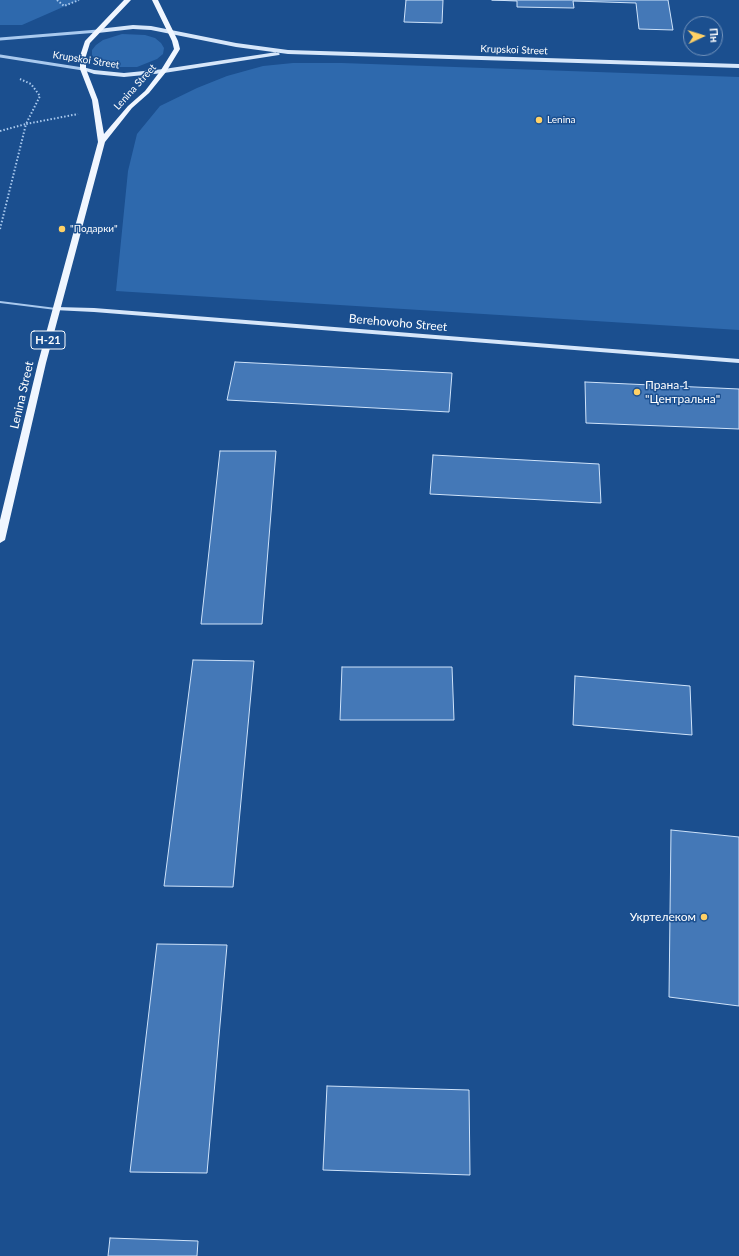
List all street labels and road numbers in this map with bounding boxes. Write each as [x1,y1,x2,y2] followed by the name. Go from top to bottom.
[480,43,548,57] street label: Krupskoi Street
[52,49,120,71] street label: Krupskoi Street
[111,62,159,112] street label: Lenina Street
[348,312,448,334] street label: Berehovoho Street
[31,331,65,349] road number: Н-21
[7,360,37,430] street label: Lenina Street

